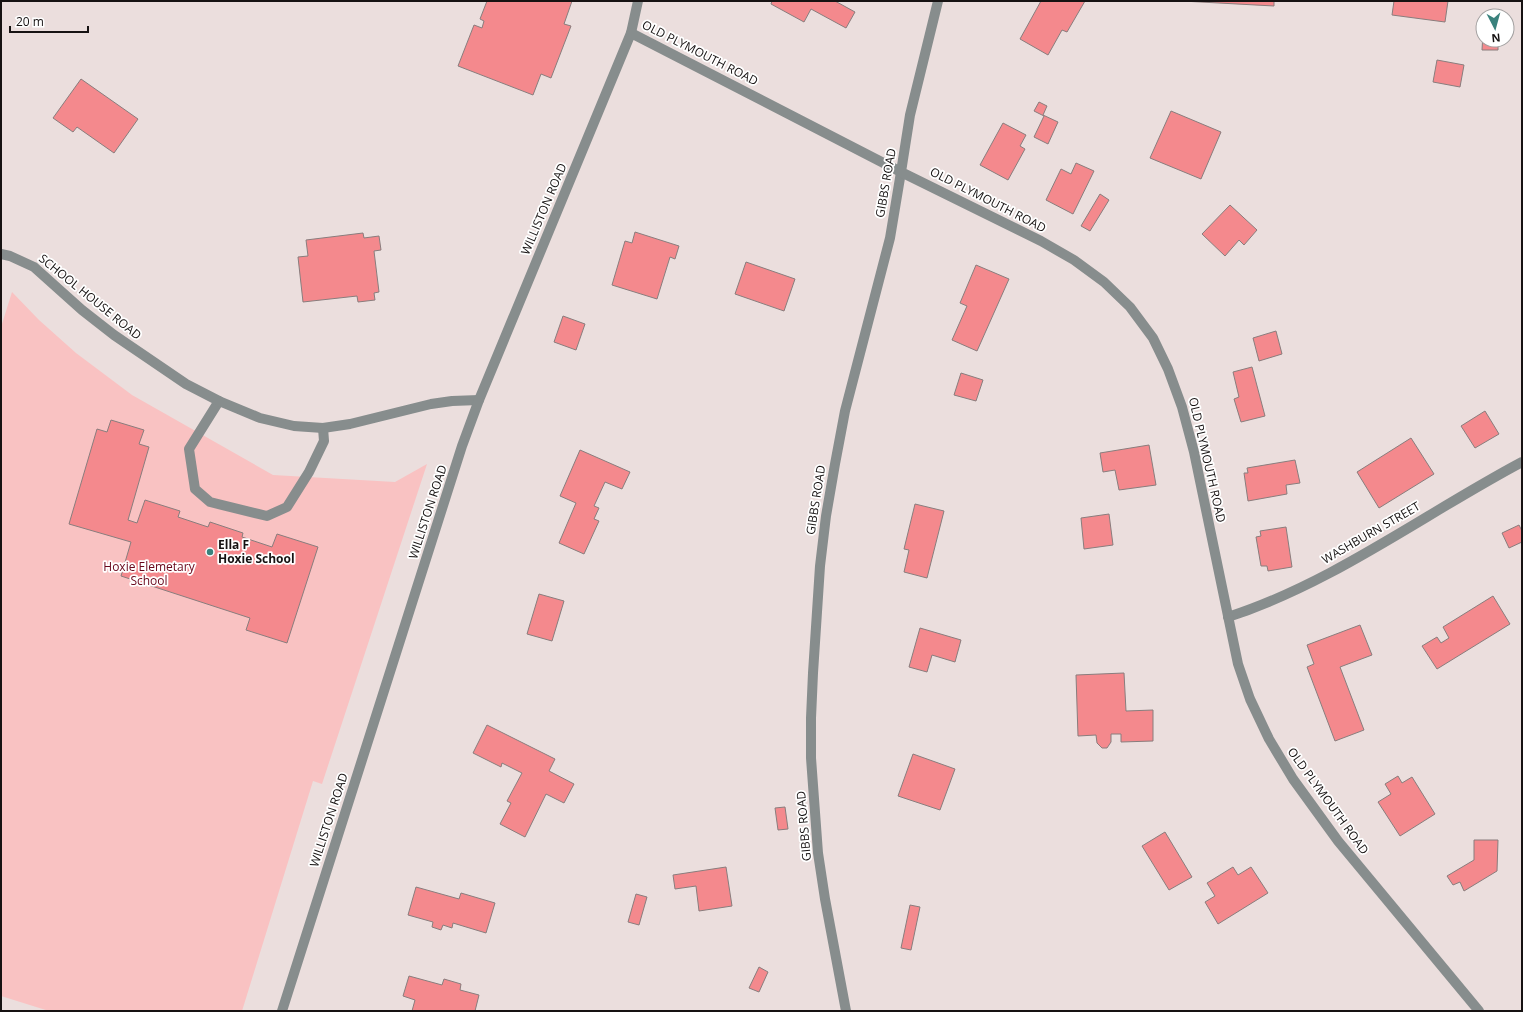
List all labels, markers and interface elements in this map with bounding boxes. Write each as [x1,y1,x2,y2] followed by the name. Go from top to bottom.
[10,8,88,34] scale bar
[1475,8,1515,48] north arrow
[16,13,44,30] text: 20 m
[639,16,761,89] street label: OLD PLYMOUTH ROAD
[1491,31,1501,46] text: N
[871,147,900,219] street label: GIBBS ROAD
[517,160,571,257] street label: WILLISTON ROAD
[927,163,1049,236] street label: OLD PLYMOUTH ROAD
[35,250,145,343] street label: SCHOOL HOUSE ROAD
[1185,396,1230,524] street label: OLD PLYMOUTH ROAD
[404,463,451,561] street label: WILLISTON ROAD
[802,464,829,536] street label: GIBBS ROAD
[1319,497,1423,568] street label: WASHBURN STREET
[218,536,295,567] place label: Ella F Hoxie School
[205,547,215,557] marker: Ella F Hoxie School
[103,558,196,589] park label: Hoxie Elemetary School
[1284,744,1373,858] street label: OLD PLYMOUTH ROAD
[305,771,352,869] street label: WILLISTON ROAD
[792,790,815,862] street label: GIBBS ROAD

